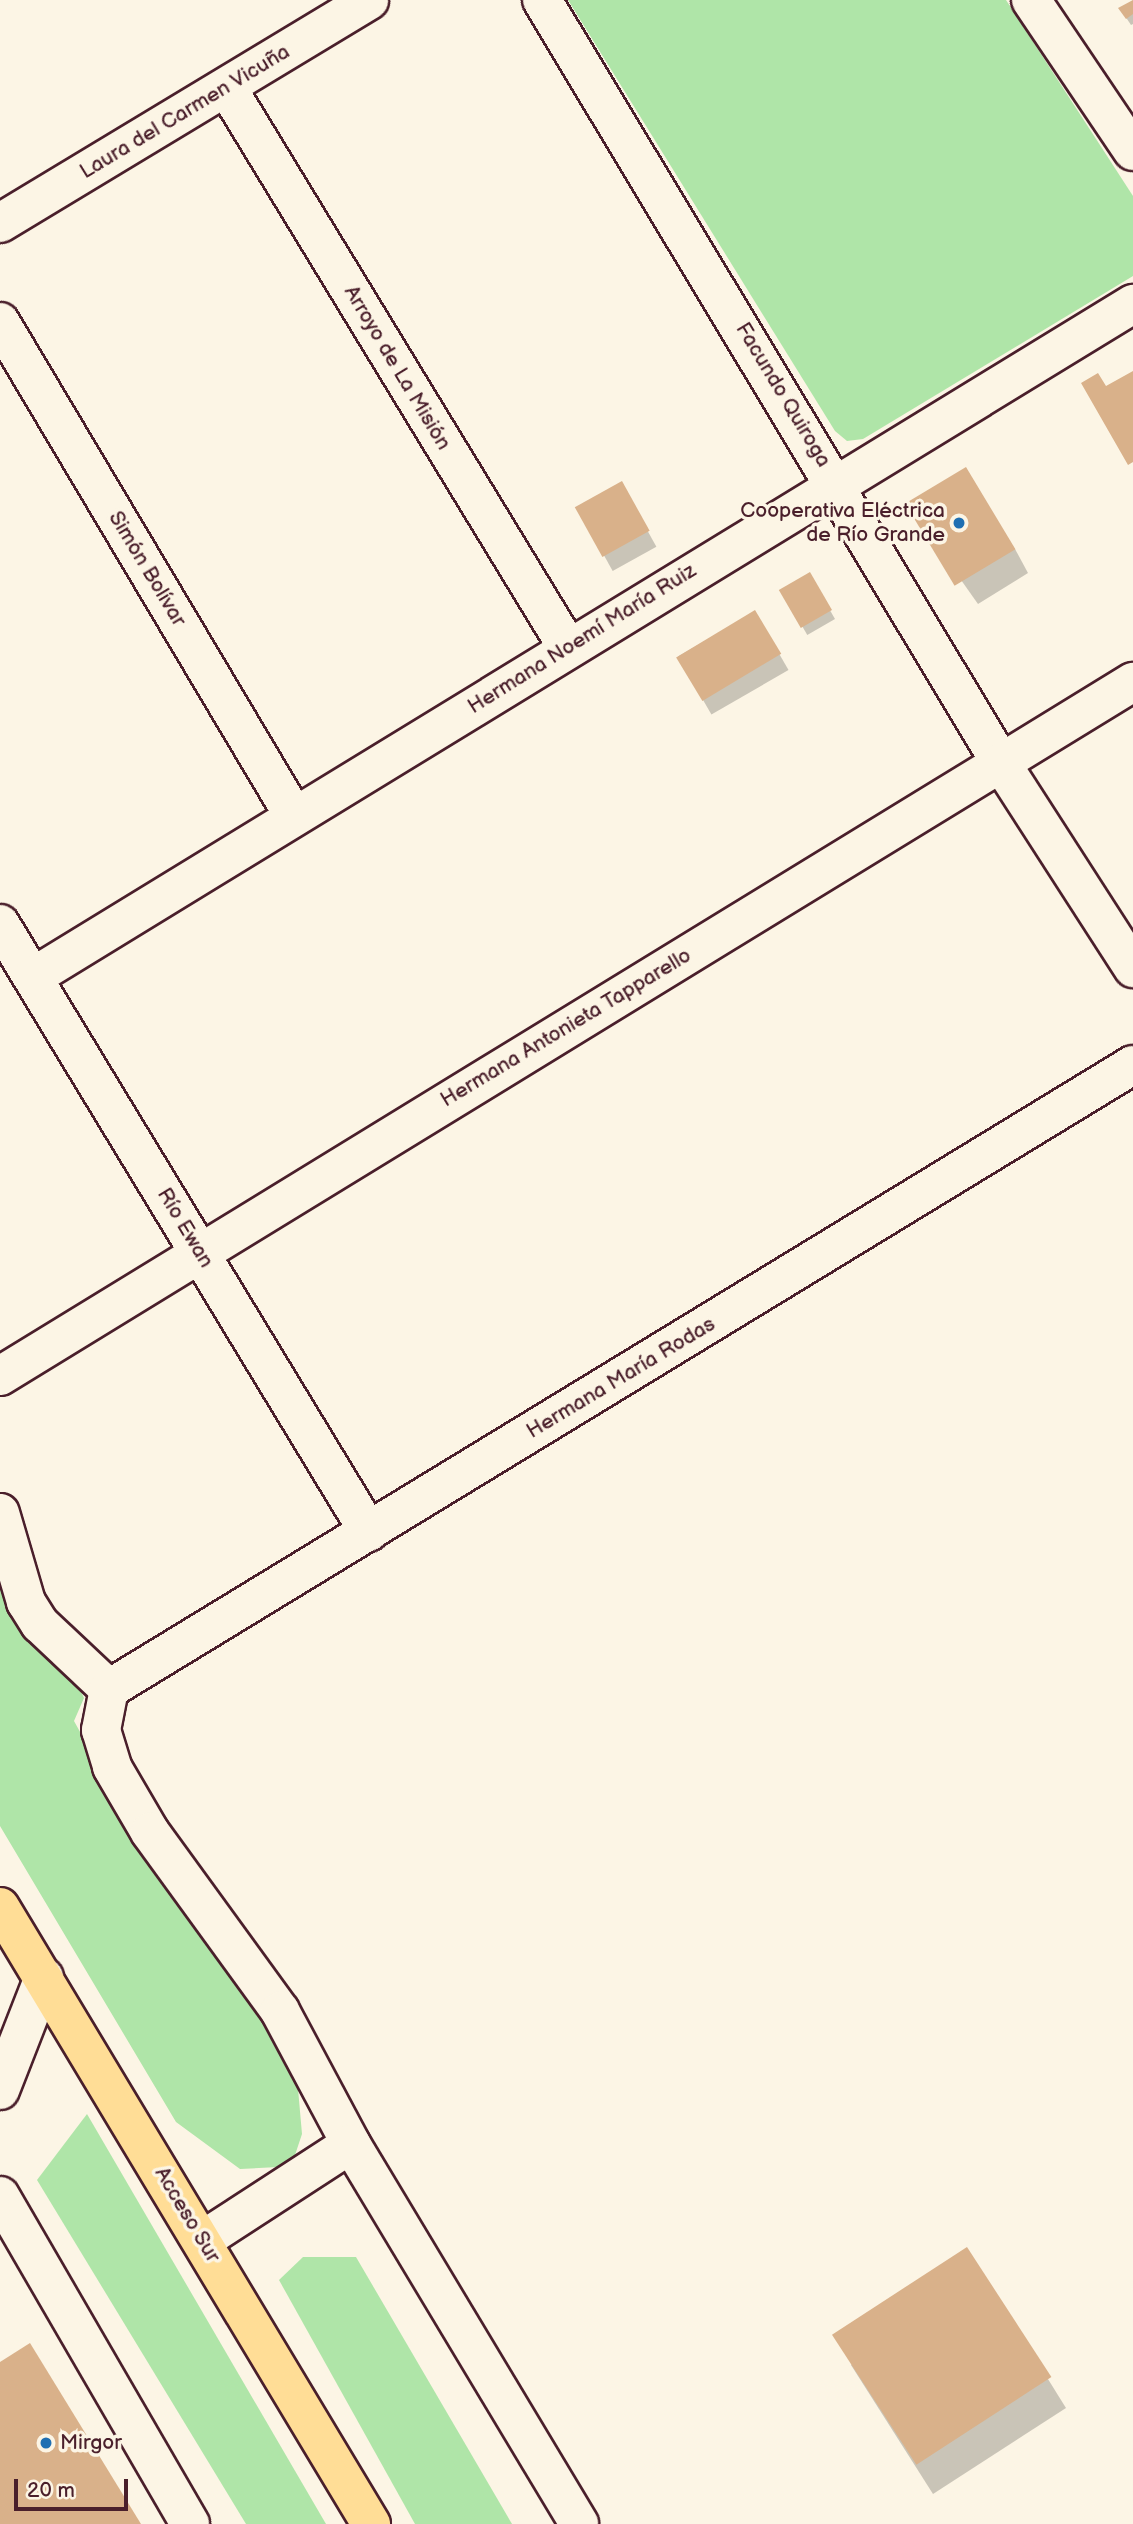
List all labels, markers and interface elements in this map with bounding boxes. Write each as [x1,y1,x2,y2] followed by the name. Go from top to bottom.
[75,39,295,185] street label: Laura del Carmen Vicuña
[338,281,456,455] street label: Arroyo de La Misión
[730,318,836,472] street label: Facundo Quiroga
[740,498,945,548] place label: Cooperativa Eléctrica de Río Grande
[103,507,191,631] street label: Simón Bolívar
[951,515,967,531] marker: Cooperativa Eléctrica de Río Grande
[463,558,701,720] street label: Hermana Noemí María Ruiz
[436,943,696,1113] street label: Hermana Antonieta Tapparello
[151,1184,219,1272] street label: Río Ewan
[522,1312,720,1444] street label: Hermana María Rodas
[149,2163,225,2267] street label: Acceso Sur
[60,2430,122,2456] place label: Mirgor
[38,2435,54,2451] marker: Mirgor
[18,2464,131,2508] scale bar
[27,2478,75,2503] text: 20 m

